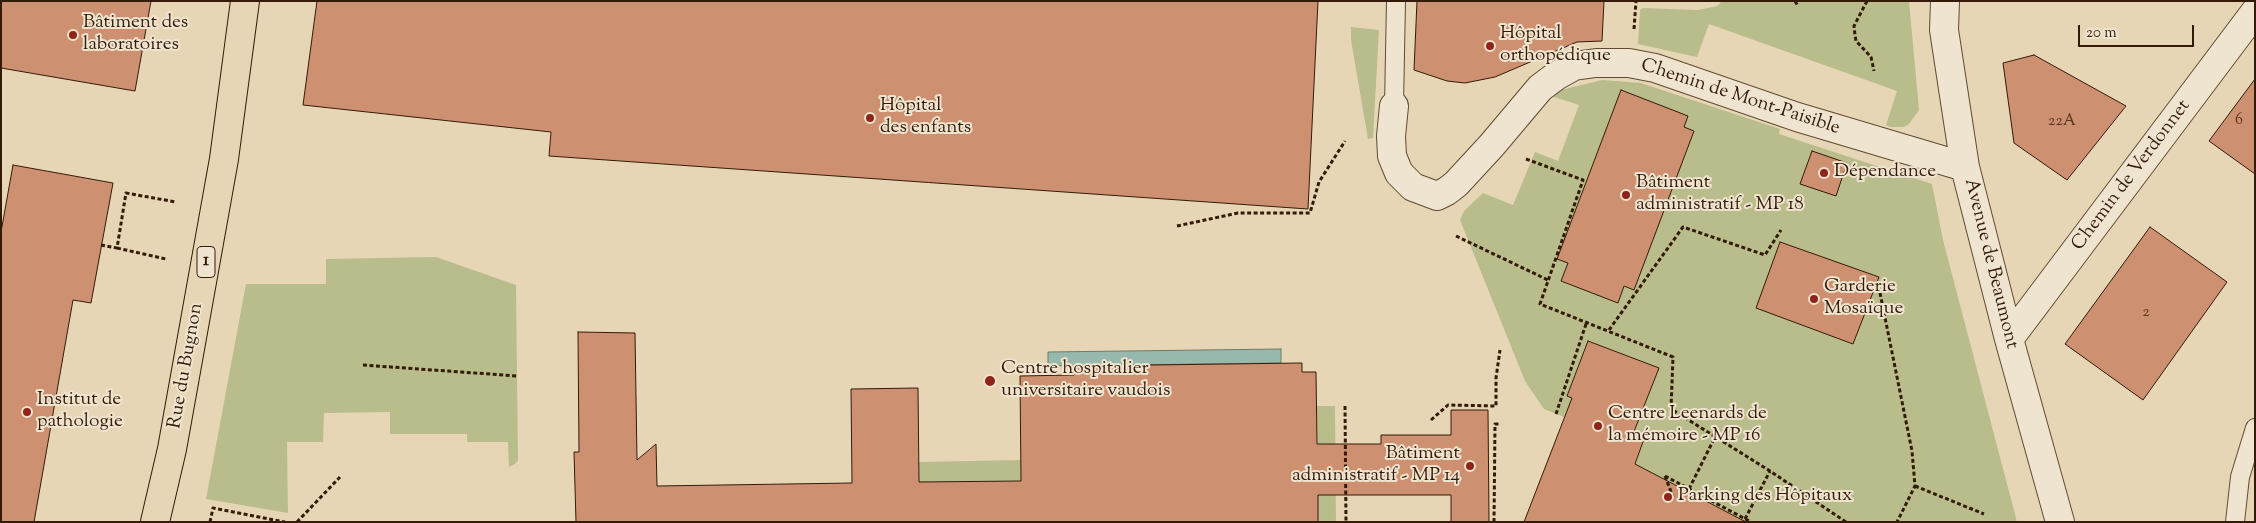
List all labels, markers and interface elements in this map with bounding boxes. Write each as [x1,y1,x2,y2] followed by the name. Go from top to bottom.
[83,13,188,57] place label: Bâtiment des laboratoires
[2081,15,2197,47] scale bar
[2086,23,2117,44] text: 20 m
[1500,24,1611,68] place label: Hôpital orthopédique
[67,29,79,41] marker: Bâtiment des laboratoires
[1484,40,1496,52] marker: Hôpital orthopédique
[1638,55,1842,141] street label: Chemin de Mont-Paisible
[880,96,971,140] place label: Hôpital des enfants
[2068,96,2196,256] street label: Chemin de Verdonnet
[2235,111,2243,131] house number: 6
[864,112,876,124] marker: Hôpital des enfants
[2048,112,2076,132] house number: 22A
[1834,162,1936,184] place label: Dépendance
[1818,167,1830,179] marker: Dépendance
[1636,173,1804,217] place label: Bâtiment administratif - MP 18
[1958,176,2022,352] street label: Avenue de Beaumont
[1620,189,1632,201] marker: Bâtiment administratif - MP 18
[197,246,215,278] road number: 1
[1824,277,1903,321] place label: Garderie Mosaïque
[1808,293,1820,305] marker: Garderie Mosaïque
[165,301,209,431] street label: Rue du Bugnon
[2142,303,2150,323] house number: 2
[1001,359,1170,403] place label: Centre hospitalier universitaire vaudois
[983,374,997,388] marker: Centre hospitalier universitaire vaudois
[37,390,123,434] place label: Institut de pathologie
[1608,404,1767,448] place label: Centre Leenards de la mémoire - MP 16
[21,406,33,418] marker: Institut de pathologie
[1592,420,1604,432] marker: Centre Leenards de la mémoire - MP 16
[1292,444,1460,488] place label: Bâtiment administratif - MP 14
[1464,460,1476,472] marker: Bâtiment administratif - MP 14
[1678,486,1852,508] place label: Parking des Hôpitaux
[1662,491,1674,503] marker: Parking des Hôpitaux

